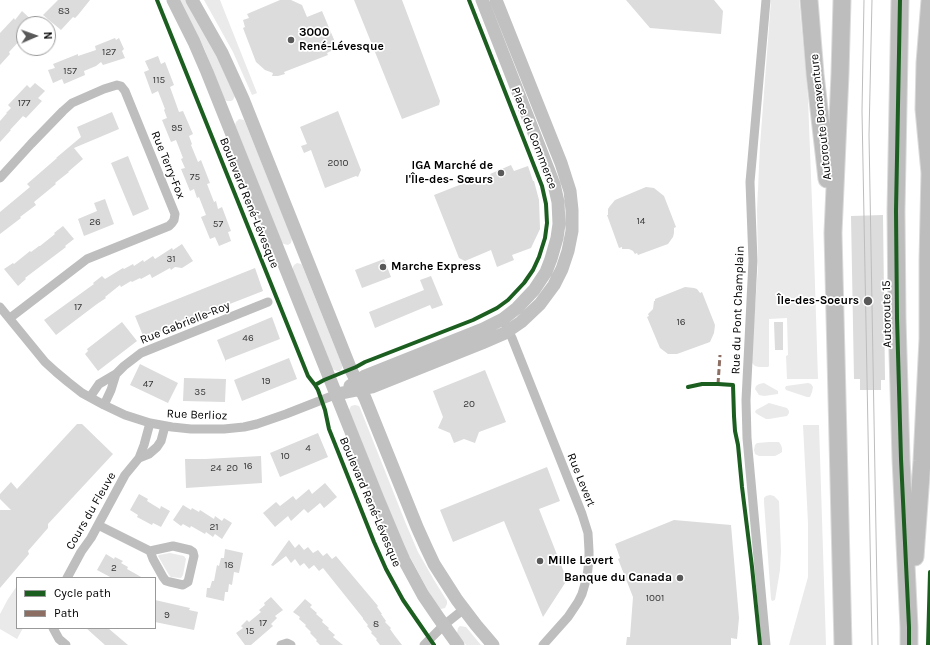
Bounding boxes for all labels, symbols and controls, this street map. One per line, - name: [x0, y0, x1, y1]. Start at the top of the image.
- house number: 83: [58, 5, 70, 17]
- north arrow: [16, 16, 56, 56]
- place label: 3000 René-Lévesque: [299, 26, 384, 54]
- text: N: [41, 31, 54, 40]
- marker: 3000 René-Lévesque: [286, 35, 296, 45]
- house number: 127: [102, 46, 116, 58]
- street label: Autoroute Bonaventure: [807, 53, 835, 181]
- house number: 157: [63, 65, 77, 77]
- house number: 115: [153, 74, 165, 86]
- street label: Place du Commerce: [508, 85, 560, 191]
- house number: 177: [18, 97, 30, 109]
- house number: 95: [171, 122, 183, 134]
- street label: Rue Terry-Fox: [148, 129, 188, 201]
- street label: Boulevard René-Lévesque: [216, 136, 282, 270]
- house number: 2010: [328, 157, 348, 169]
- place label: IGA Marché de l'Île-des- Sœurs: [405, 159, 493, 187]
- marker: IGA Marché de l'Île-des- Sœurs: [496, 168, 506, 178]
- house number: 75: [190, 171, 200, 183]
- house number: 14: [637, 215, 645, 227]
- house number: 26: [89, 216, 101, 228]
- house number: 57: [213, 218, 223, 230]
- street label: Rue du Pont Champlain: [729, 245, 747, 375]
- house number: 31: [166, 253, 176, 265]
- place label: Marche Express: [391, 260, 481, 274]
- marker: Marche Express: [378, 262, 388, 272]
- street label: Autoroute 15: [879, 280, 895, 348]
- place label: Île-des-Soeurs: [777, 294, 859, 308]
- marker: Île-des-Soeurs: [862, 295, 874, 307]
- street label: Rue Gabrielle-Roy: [138, 298, 232, 348]
- house number: 17: [74, 301, 82, 313]
- house number: 16: [676, 316, 686, 328]
- house number: 46: [242, 332, 254, 344]
- house number: 19: [261, 375, 271, 387]
- house number: 47: [143, 378, 153, 390]
- house number: 35: [194, 386, 206, 398]
- house number: 20: [463, 398, 475, 410]
- street label: Rue Berlioz: [166, 407, 228, 423]
- street label: Boulevard René-Lévesque: [336, 435, 404, 569]
- house number: 4: [305, 442, 311, 454]
- house number: 10: [280, 450, 290, 462]
- street label: Rue Levert: [564, 451, 598, 509]
- house number: 16: [243, 460, 253, 472]
- house number: 24: [210, 462, 222, 474]
- house number: 20: [226, 462, 238, 474]
- street label: Cours du Fleuve: [63, 470, 119, 552]
- house number: 21: [209, 521, 219, 533]
- place label: Mille Levert: [548, 554, 613, 568]
- marker: Mille Levert: [535, 556, 545, 566]
- house number: 18: [224, 559, 234, 571]
- house number: 2: [111, 562, 117, 574]
- place label: Banque du Canada: [564, 571, 672, 585]
- marker: Banque du Canada: [675, 573, 685, 583]
- legend: [16, 577, 156, 629]
- text: Cycle path: [54, 586, 111, 600]
- house number: 1001: [646, 592, 664, 604]
- text: Path: [54, 606, 79, 620]
- house number: 9: [164, 609, 170, 621]
- house number: 17: [259, 617, 267, 629]
- house number: 8: [373, 618, 379, 630]
- house number: 15: [246, 625, 254, 637]

